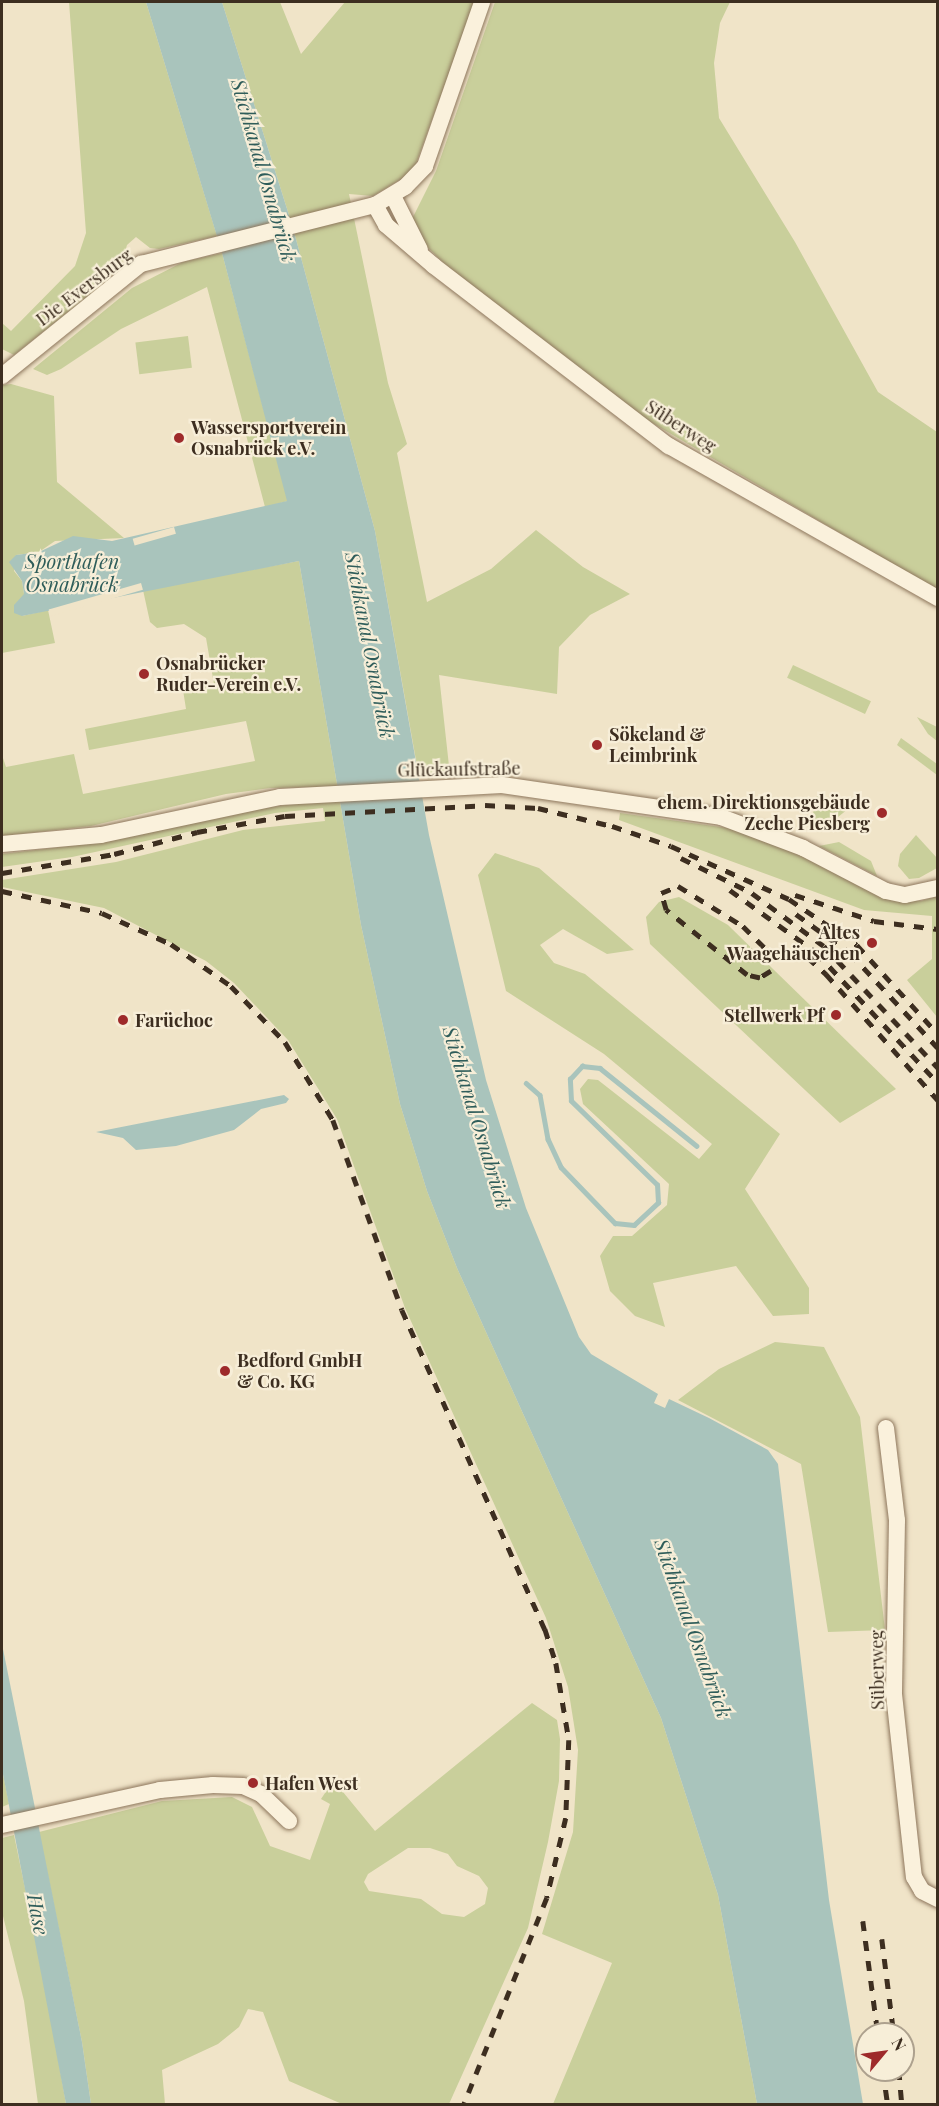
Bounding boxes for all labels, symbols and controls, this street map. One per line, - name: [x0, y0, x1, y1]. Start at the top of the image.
- water label: Stichkanal Osnabrück: [227, 75, 303, 265]
- street label: Die Eversburg: [32, 244, 136, 330]
- street label: Süberweg: [642, 395, 720, 457]
- place label: Wassersportverein Osnabrück e.V.: [191, 417, 346, 460]
- marker: Wassersportverein Osnabrück e.V.: [172, 431, 186, 445]
- water label: Sporthafen Osnabrück: [25, 548, 119, 595]
- water label: Stichkanal Osnabrück: [341, 550, 401, 740]
- place label: Osnabrücker Ruder-Verein e.V.: [156, 653, 301, 696]
- marker: Osnabrücker Ruder-Verein e.V.: [137, 667, 151, 681]
- place label: Sökeland & Leimbrink: [609, 724, 706, 766]
- marker: Sökeland & Leimbrink: [590, 738, 604, 752]
- street label: Glückaufstraße: [397, 757, 521, 781]
- place label: ehem. Direktionsgebäude Zeche Piesberg: [657, 792, 870, 834]
- marker: ehem. Direktionsgebäude Zeche Piesberg: [875, 806, 889, 820]
- place label: Altes Waagehäuschen: [727, 922, 860, 964]
- marker: Altes Waagehäuschen: [865, 936, 879, 950]
- place label: Stellwerk Pf: [724, 1004, 824, 1026]
- marker: Stellwerk Pf: [829, 1008, 843, 1022]
- place label: Farüchoc: [135, 1009, 213, 1031]
- marker: Farüchoc: [116, 1013, 130, 1027]
- water label: Stichkanal Osnabrück: [439, 1023, 517, 1211]
- place label: Bedford GmbH & Co. KG: [237, 1350, 362, 1392]
- marker: Bedford GmbH & Co. KG: [218, 1364, 232, 1378]
- water label: Stichkanal Osnabrück: [650, 1535, 738, 1721]
- street label: Süberweg: [866, 1630, 888, 1710]
- place label: Hafen West: [265, 1772, 359, 1794]
- marker: Hafen West: [246, 1776, 260, 1790]
- water label: Hase: [23, 1891, 55, 1937]
- north arrow: [855, 2022, 915, 2082]
- text: N: [887, 2034, 911, 2054]

